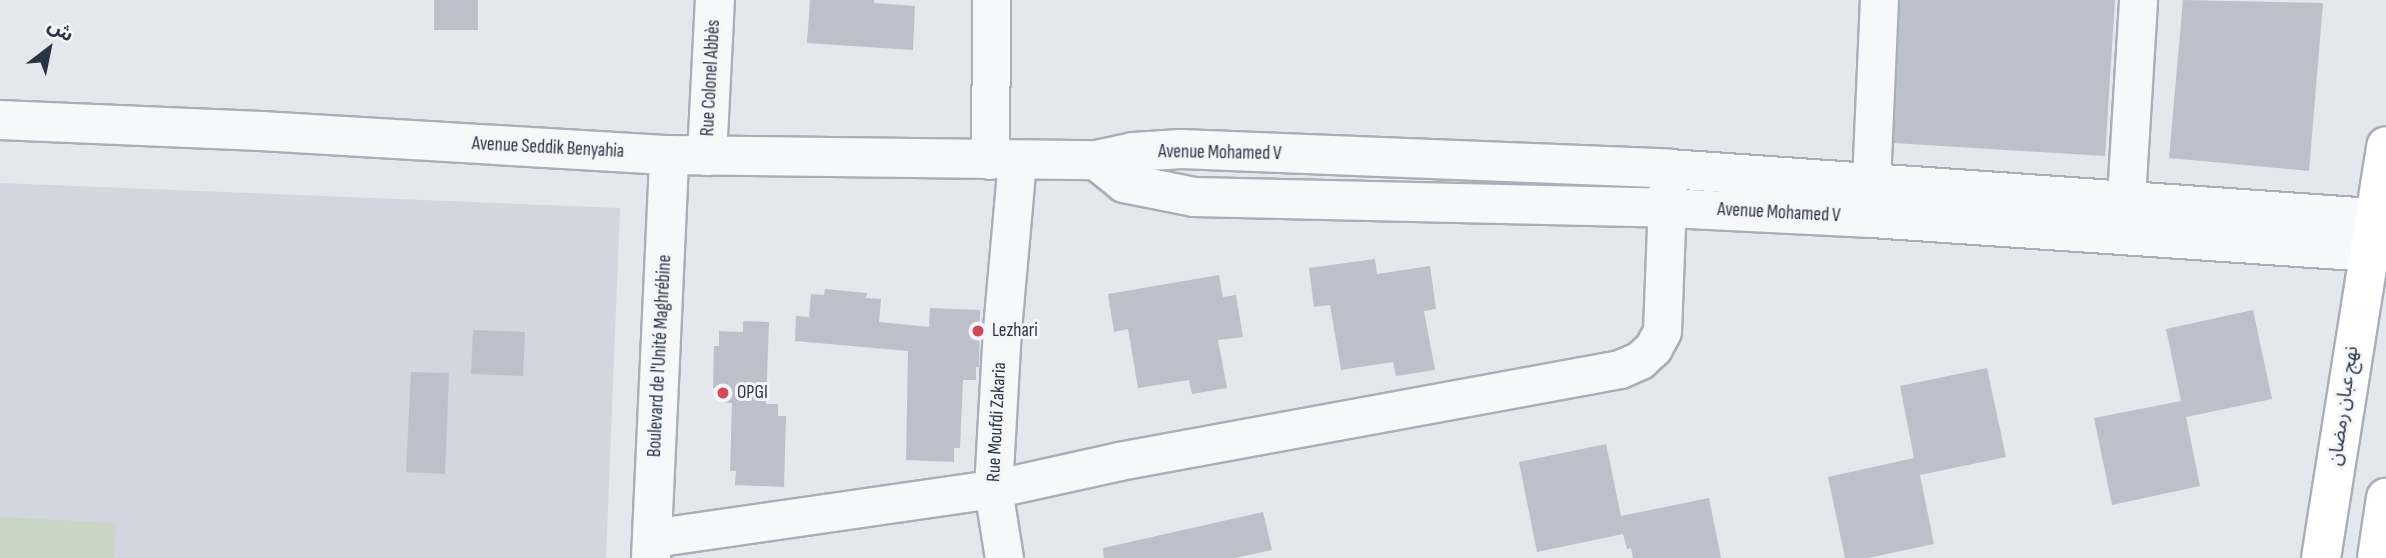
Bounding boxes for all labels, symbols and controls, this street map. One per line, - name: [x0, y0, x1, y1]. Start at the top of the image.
- north arrow: [14, 14, 84, 84]
- text: ش: [43, 14, 78, 47]
- street label: Rue Colonel Abbès: [697, 19, 725, 137]
- street label: Avenue Seddik Benyahia: [471, 133, 625, 163]
- street label: Avenue Mohamed V: [1158, 141, 1282, 165]
- street label: Avenue Mohamed V: [1717, 198, 1841, 228]
- street label: Boulevard de l'Unité Maghrébine: [643, 254, 677, 458]
- place label: Lezhari: [992, 320, 1038, 342]
- marker: Lezhari: [970, 323, 986, 339]
- street label: نهج عبان رمضان: [2324, 345, 2364, 467]
- street label: Rue Moufdi Zakaria: [982, 362, 1012, 482]
- place label: OPGI: [737, 382, 768, 404]
- marker: OPGI: [715, 385, 731, 401]

